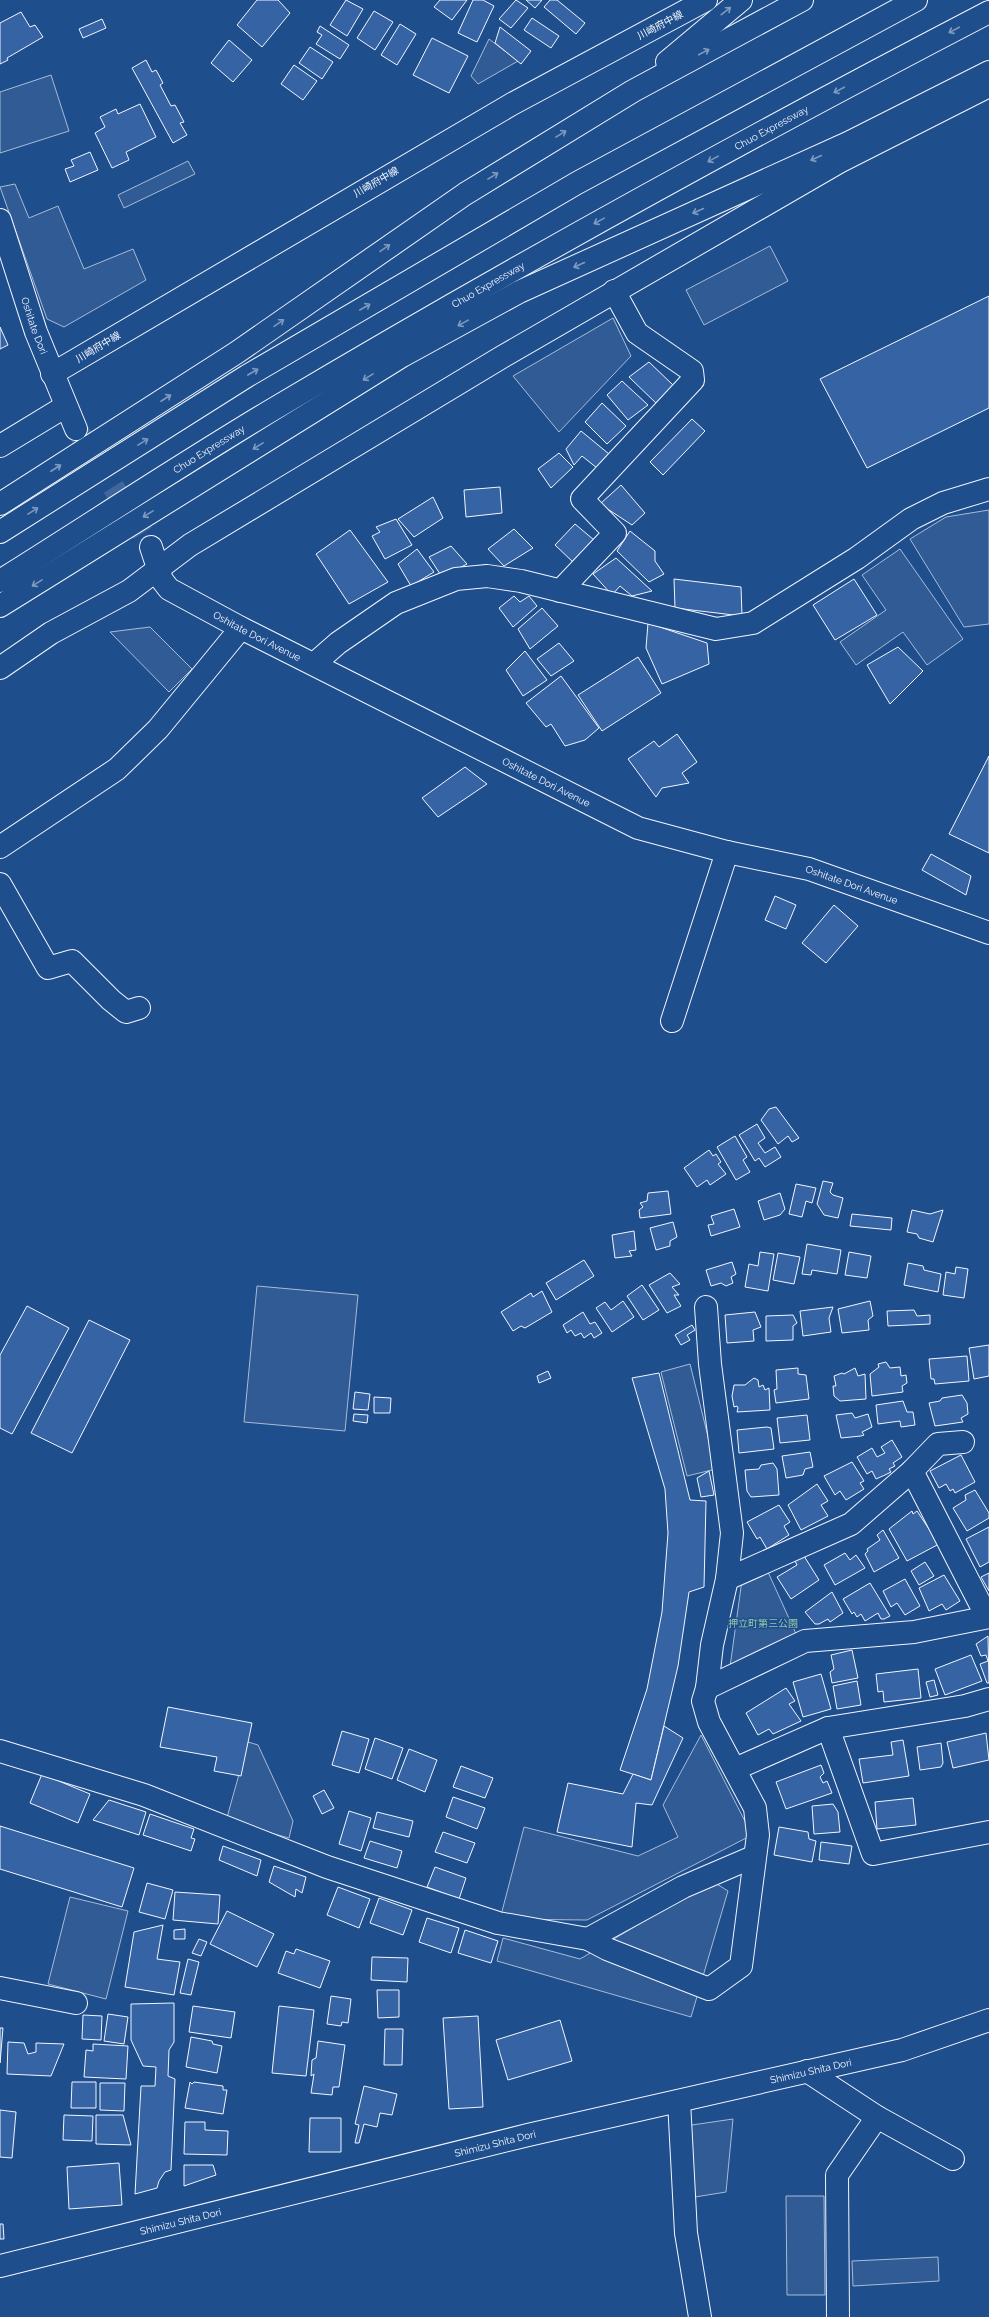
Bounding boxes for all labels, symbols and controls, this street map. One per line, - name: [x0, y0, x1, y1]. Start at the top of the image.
- one-way arrow: [721, 7, 732, 15]
- street label: 川崎府中線: [635, 8, 685, 42]
- one-way arrow: [949, 27, 961, 34]
- one-way arrow: [698, 48, 710, 55]
- one-way arrow: [833, 87, 845, 94]
- street label: Chuo Expressway: [733, 103, 810, 152]
- one-way arrow: [555, 130, 567, 138]
- one-way arrow: [707, 155, 719, 163]
- one-way arrow: [810, 155, 822, 162]
- street label: 川崎府中線: [352, 165, 400, 199]
- one-way arrow: [487, 172, 498, 180]
- one-way arrow: [692, 208, 704, 215]
- one-way arrow: [593, 218, 605, 226]
- one-way arrow: [379, 244, 390, 252]
- street label: Chuo Expressway: [449, 259, 527, 309]
- one-way arrow: [574, 262, 586, 269]
- street label: Oshitate Dori: [20, 296, 50, 356]
- one-way arrow: [359, 302, 371, 310]
- one-way arrow: [273, 319, 284, 327]
- one-way arrow: [457, 319, 469, 327]
- street label: 川崎府中線: [74, 329, 122, 365]
- one-way arrow: [247, 368, 259, 376]
- one-way arrow: [363, 373, 374, 381]
- one-way arrow: [160, 394, 171, 402]
- street label: Chuo Expressway: [171, 422, 247, 475]
- one-way arrow: [137, 437, 149, 445]
- one-way arrow: [252, 442, 264, 450]
- one-way arrow: [51, 464, 62, 472]
- one-way arrow: [27, 507, 38, 515]
- one-way arrow: [142, 511, 154, 519]
- one-way arrow: [32, 579, 43, 587]
- street label: Oshitate Dori Avenue: [211, 609, 303, 663]
- street label: Oshitate Dori Avenue: [501, 755, 592, 809]
- street label: Oshitate Dori Avenue: [804, 863, 900, 906]
- park label: 押立町第三公園: [728, 1618, 798, 1629]
- street label: Shimizu Shita Dori: [769, 2056, 853, 2085]
- street label: Shimizu Shita Dori: [453, 2128, 537, 2159]
- street label: Shimizu Shita Dori: [139, 2206, 222, 2237]

